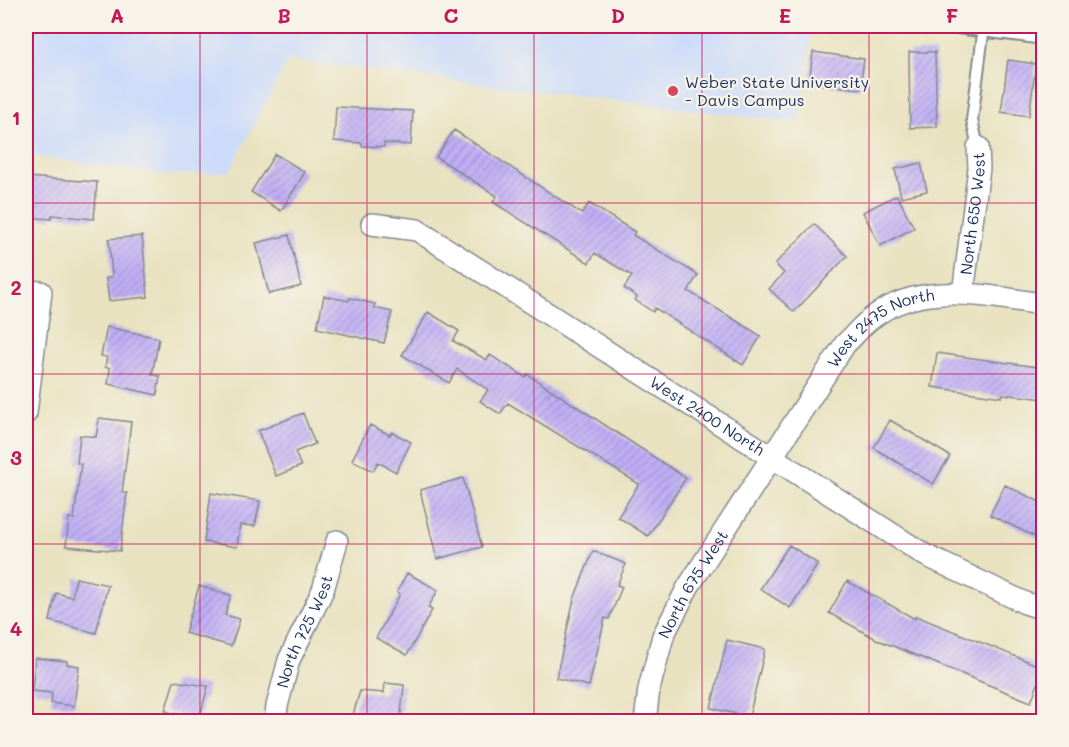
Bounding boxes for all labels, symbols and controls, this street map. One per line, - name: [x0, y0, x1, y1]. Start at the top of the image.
- text: A: [110, 2, 124, 28]
- text: B: [277, 2, 291, 28]
- text: C: [444, 2, 459, 28]
- text: D: [611, 2, 625, 28]
- text: E: [779, 2, 791, 28]
- text: F: [946, 2, 959, 28]
- place label: Weber State University - Davis Campus: [685, 71, 869, 110]
- marker: Weber State University - Davis Campus: [666, 84, 680, 98]
- text: 1: [12, 104, 20, 130]
- street label: North 650 West: [955, 152, 989, 276]
- text: 2: [10, 274, 22, 300]
- street label: West 2475 North: [822, 283, 936, 371]
- street label: West 2400 North: [646, 371, 769, 460]
- text: 3: [10, 444, 22, 470]
- street label: North 675 West: [653, 525, 732, 642]
- street label: North 725 West: [271, 572, 337, 690]
- text: 4: [10, 615, 23, 641]

